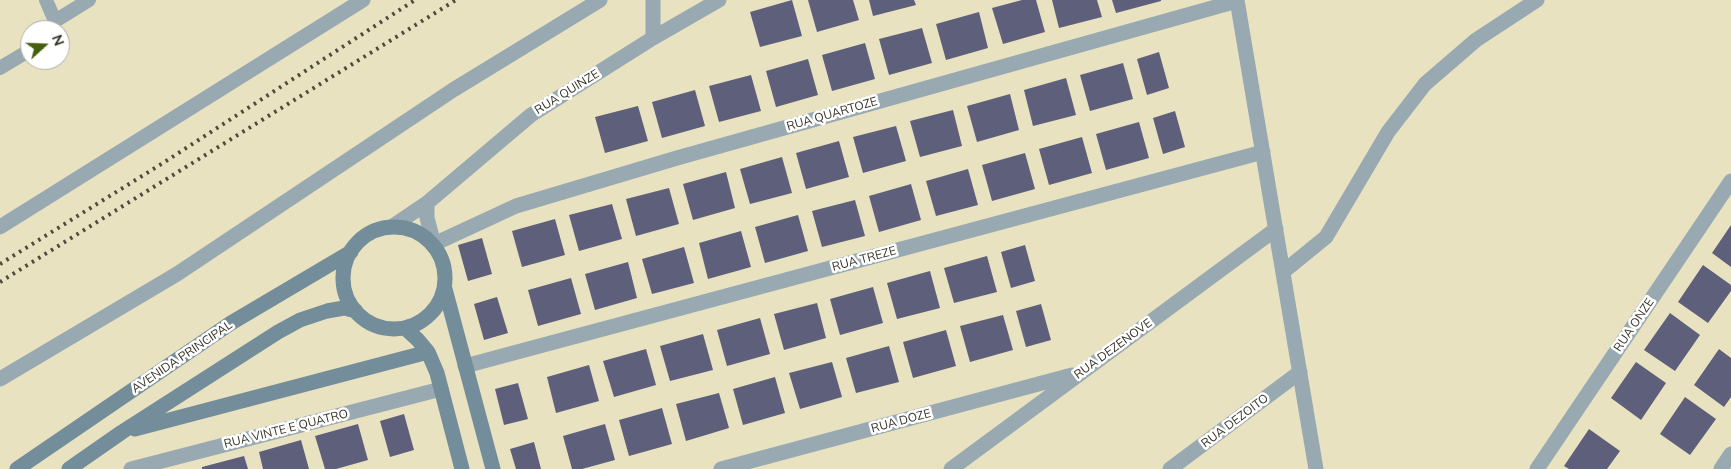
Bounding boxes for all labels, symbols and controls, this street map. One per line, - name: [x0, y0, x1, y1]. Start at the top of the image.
- north arrow: [20, 20, 70, 70]
- text: N: [48, 32, 68, 48]
- street label: RUA QUINZE: [532, 66, 602, 118]
- street label: RUA QUARTOZE: [785, 94, 879, 134]
- street label: RUA TREZE: [830, 244, 898, 274]
- street label: RUA ONZE: [1611, 296, 1657, 354]
- street label: RUA DEZENOVE: [1071, 316, 1155, 382]
- street label: AVENIDA PRINCIPAL: [129, 318, 235, 396]
- street label: RUA DEZOITO: [1199, 391, 1271, 451]
- street label: RUA DOZE: [870, 406, 932, 436]
- street label: RUA VINTE E QUATRO: [222, 407, 350, 451]

